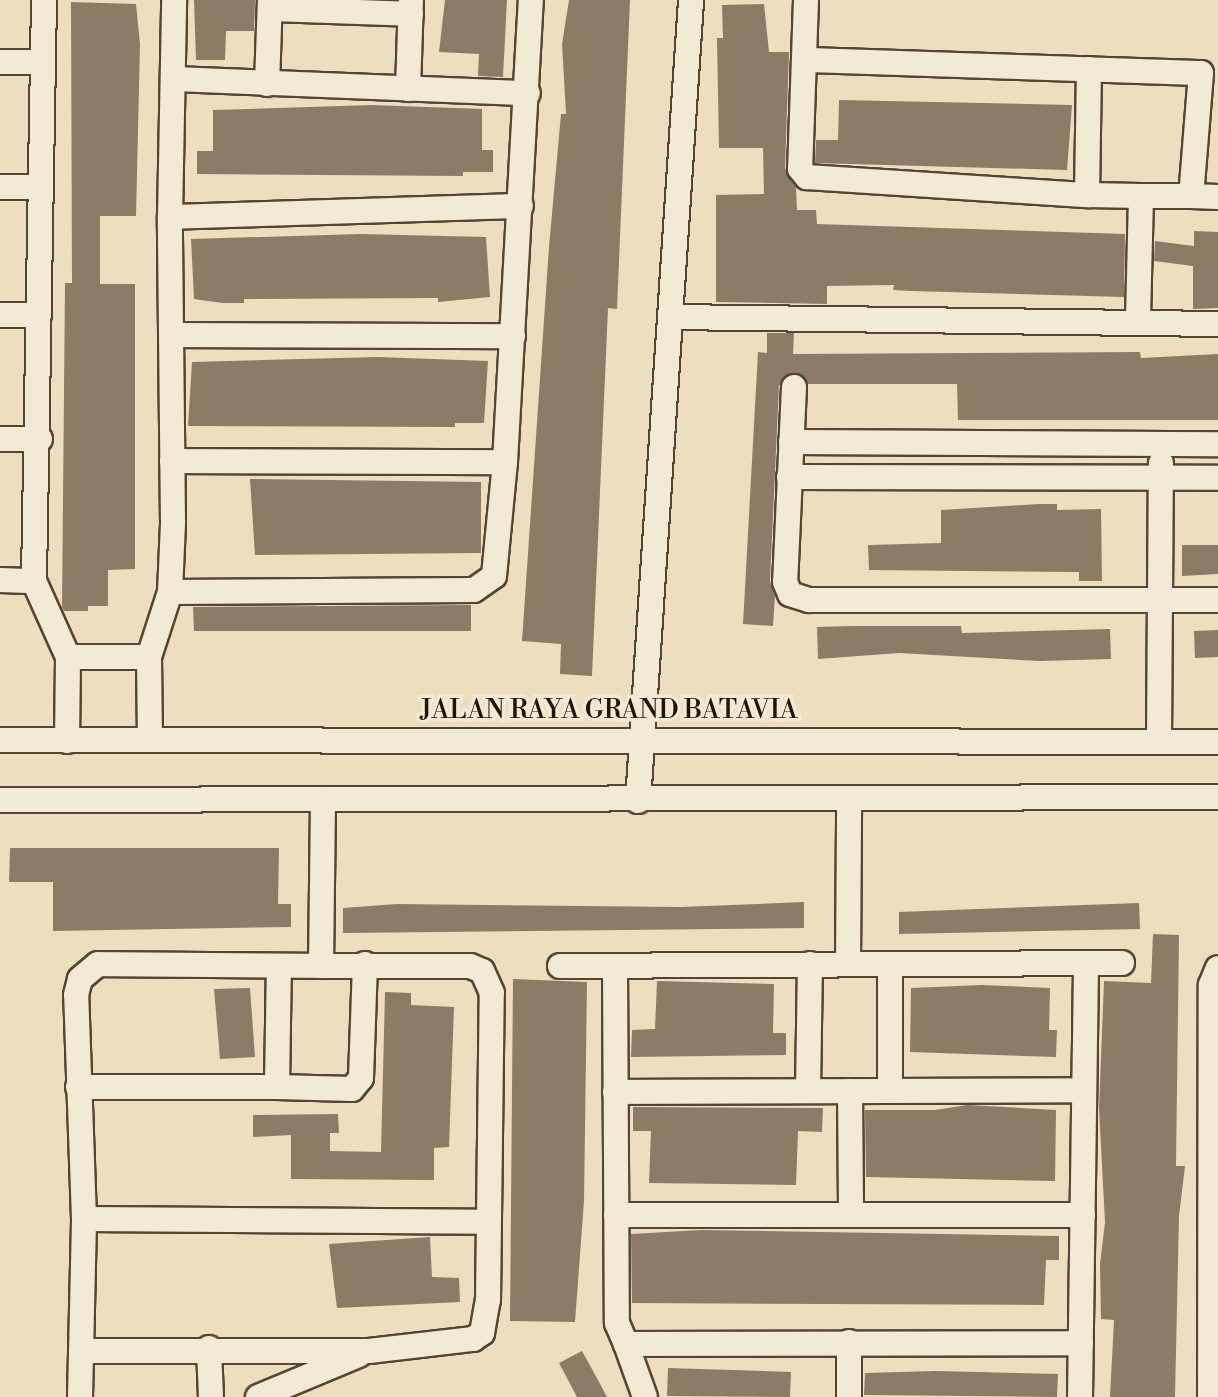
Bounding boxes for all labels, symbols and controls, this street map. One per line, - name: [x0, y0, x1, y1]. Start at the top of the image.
- street label: JALAN RAYA GRAND BATAVIA: [420, 695, 798, 727]

